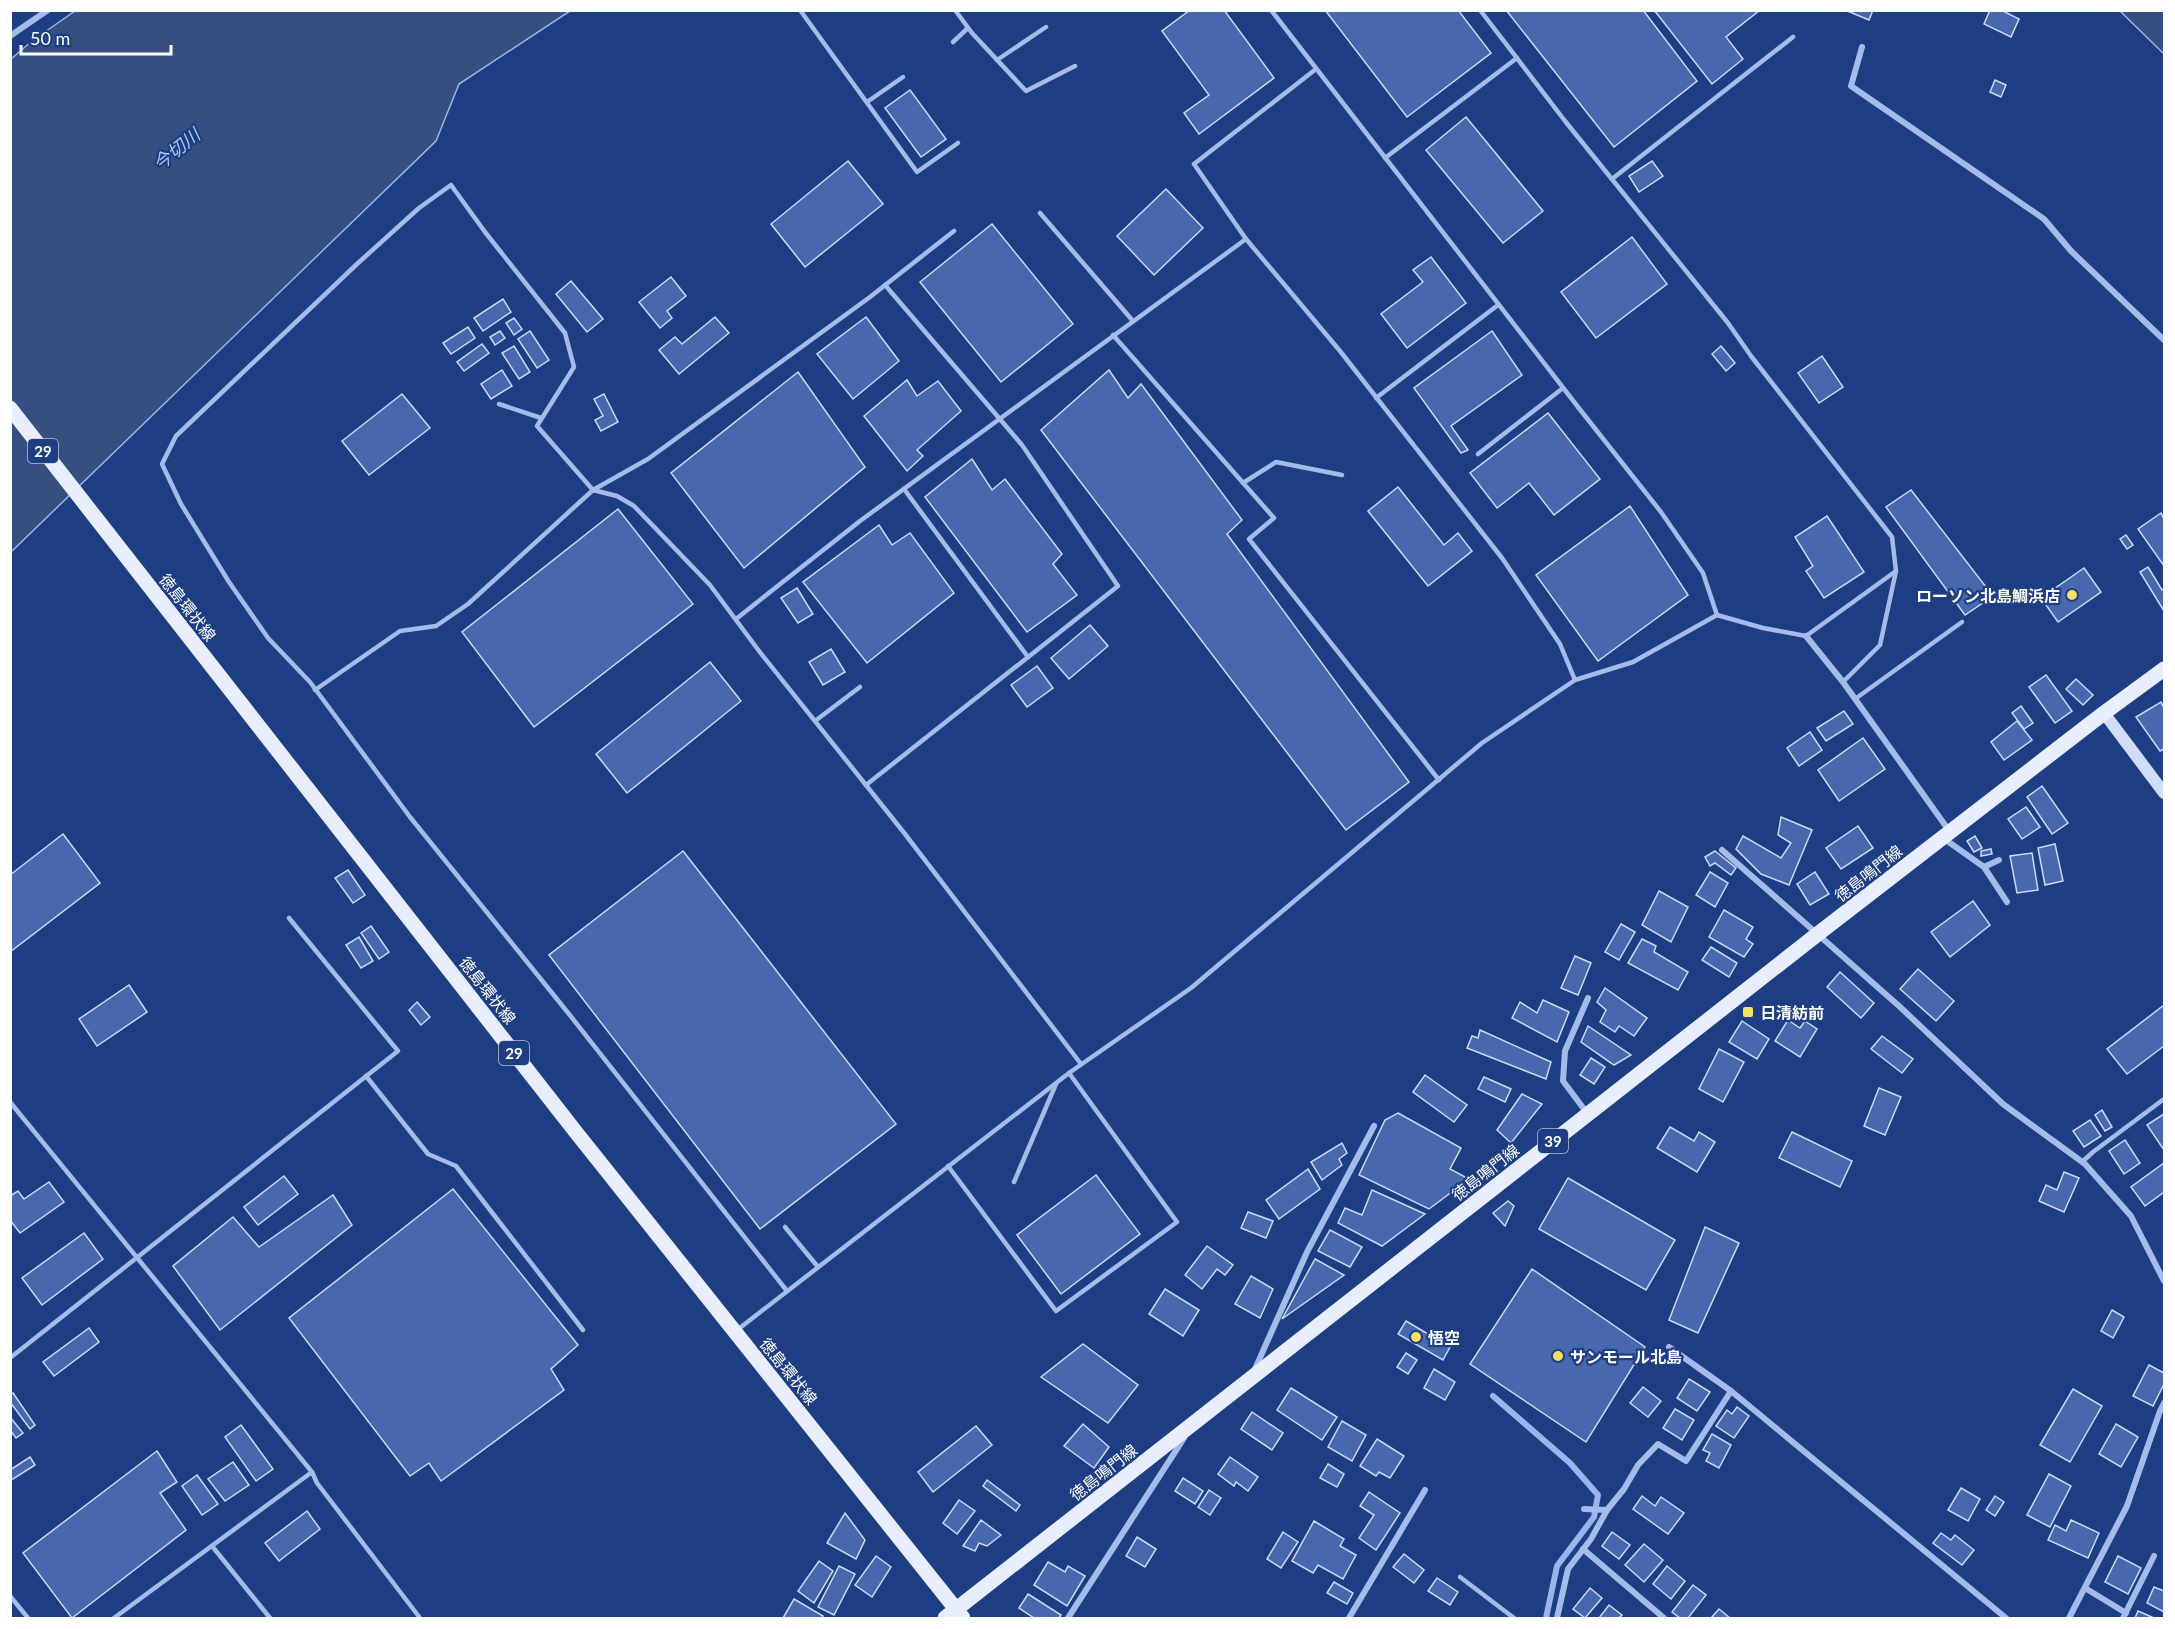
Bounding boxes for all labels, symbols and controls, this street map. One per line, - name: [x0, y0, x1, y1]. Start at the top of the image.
- scale bar: [21, 18, 171, 56]
- text: 50 m: [30, 27, 70, 49]
- water label: 今切川: [148, 122, 205, 175]
- road number: 29: [28, 439, 58, 463]
- street label: 徳島環状線: [156, 570, 220, 644]
- place label: ローソン北島鯛浜店: [1916, 586, 2060, 605]
- marker: ローソン北島鯛浜店: [2065, 588, 2079, 602]
- street label: 徳島鳴門線: [1831, 841, 1905, 905]
- street label: 徳島環状線: [456, 953, 520, 1027]
- place label: 日清紡前: [1760, 1003, 1824, 1022]
- marker: 日清紡前: [1741, 1005, 1755, 1019]
- road number: 29: [499, 1041, 529, 1065]
- road number: 39: [1538, 1129, 1568, 1153]
- street label: 徳島鳴門線: [1448, 1140, 1522, 1204]
- place label: 悟空: [1428, 1328, 1460, 1347]
- marker: 悟空: [1409, 1330, 1423, 1344]
- street label: 徳島環状線: [756, 1334, 822, 1408]
- place label: サンモール北島: [1570, 1347, 1682, 1366]
- marker: サンモール北島: [1551, 1349, 1565, 1363]
- street label: 徳島鳴門線: [1066, 1440, 1140, 1504]

